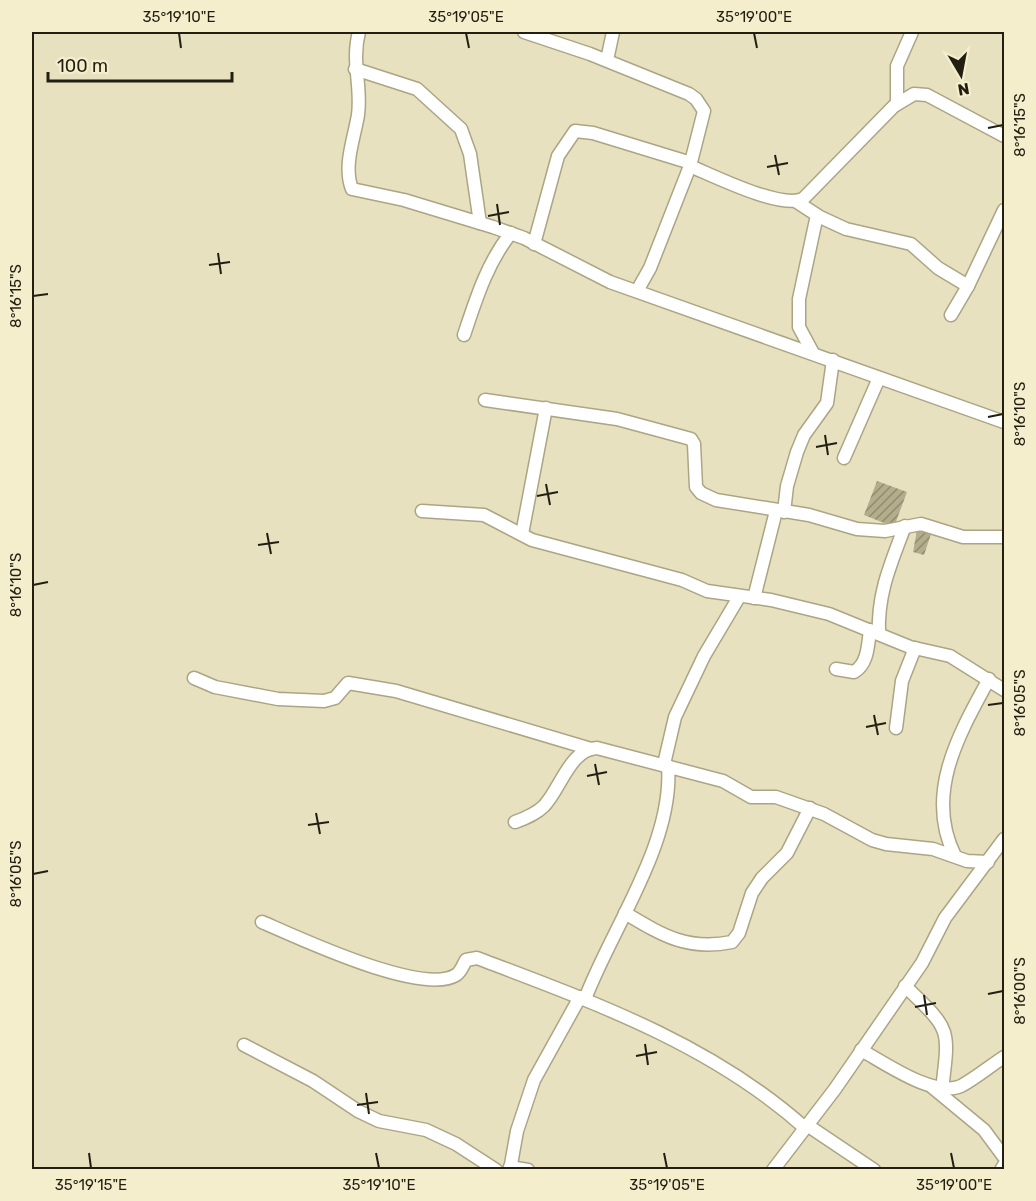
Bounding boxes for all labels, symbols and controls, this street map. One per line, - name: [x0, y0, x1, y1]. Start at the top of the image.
- text: 35°19'10"E: [143, 8, 215, 26]
- text: 35°19'05"E: [428, 8, 504, 26]
- text: 35°19'00"E: [716, 8, 792, 26]
- scale bar: [48, 45, 232, 83]
- north arrow: [931, 45, 991, 105]
- text: 100 m: [57, 55, 108, 77]
- text: N: [956, 79, 971, 100]
- text: 8°16'15"S: [1011, 93, 1029, 157]
- text: 8°16'15"S: [7, 264, 25, 328]
- text: 8°16'10"S: [1011, 382, 1029, 446]
- text: 8°16'10"S: [7, 553, 25, 617]
- text: 8°16'05"S: [1011, 670, 1029, 736]
- text: 8°16'05"S: [7, 841, 25, 907]
- text: 8°16'00"S: [1011, 957, 1029, 1025]
- text: 35°19'15"E: [55, 1176, 127, 1194]
- text: 35°19'10"E: [343, 1176, 415, 1194]
- text: 35°19'05"E: [629, 1176, 705, 1194]
- text: 35°19'00"E: [916, 1176, 992, 1194]

